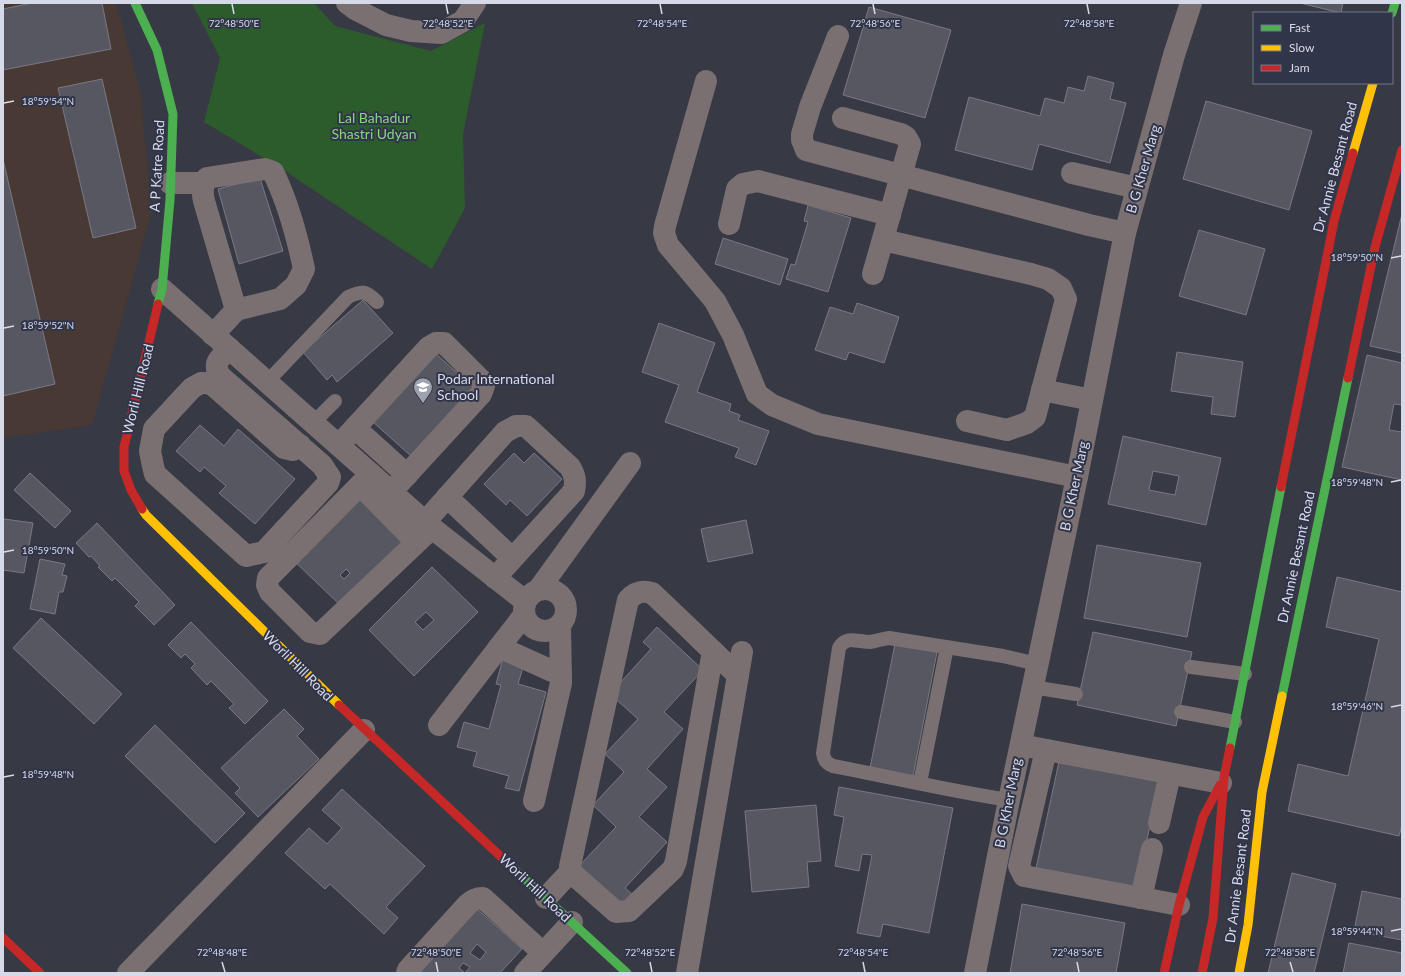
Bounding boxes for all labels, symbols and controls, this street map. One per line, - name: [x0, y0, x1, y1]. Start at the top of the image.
- legend: [1253, 12, 1393, 84]
- text: 72°48'50"E: [209, 17, 259, 29]
- text: 72°48'52"E: [423, 17, 473, 29]
- text: 72°48'54"E: [637, 17, 687, 29]
- text: 72°48'56"E: [850, 17, 900, 29]
- text: 72°48'58"E: [1064, 17, 1114, 29]
- text: Fast: [1289, 20, 1311, 35]
- text: Slow: [1289, 40, 1315, 55]
- text: Jam: [1289, 60, 1310, 75]
- text: 18°59'54"N: [22, 95, 74, 107]
- street label: Dr Annie Besant Road: [1309, 100, 1360, 234]
- park label: Lal Bahadur Shastri Udyan: [331, 109, 417, 142]
- street label: A P Katre Road: [146, 120, 167, 212]
- street label: B G Kher Marg: [1122, 123, 1163, 215]
- text: 18°59'50"N: [1331, 251, 1383, 263]
- text: 18°59'52"N: [22, 319, 74, 331]
- street label: Worli Hill Road: [118, 342, 157, 436]
- place label: Podar International School: [437, 370, 554, 403]
- school or university icon: Podar International School: [412, 376, 434, 404]
- street label: B G Kher Marg: [1056, 439, 1091, 532]
- text: 18°59'48"N: [1331, 476, 1383, 488]
- street label: Dr Annie Besant Road: [1273, 489, 1318, 624]
- text: 18°59'50"N: [22, 544, 74, 556]
- street label: Worli Hill Road: [260, 627, 337, 704]
- text: 18°59'46"N: [1331, 700, 1383, 712]
- street label: B G Kher Marg: [990, 756, 1025, 849]
- text: 18°59'48"N: [22, 768, 74, 780]
- street label: Dr Annie Besant Road: [1221, 808, 1254, 944]
- street label: Worli Hill Road: [496, 850, 575, 925]
- text: 18°59'44"N: [1331, 925, 1383, 937]
- text: 72°48'48"E: [197, 946, 247, 958]
- text: 72°48'50"E: [411, 946, 461, 958]
- text: 72°48'52"E: [625, 946, 675, 958]
- text: 72°48'54"E: [838, 946, 888, 958]
- text: 72°48'56"E: [1052, 946, 1102, 958]
- text: 72°48'58"E: [1265, 946, 1315, 958]

